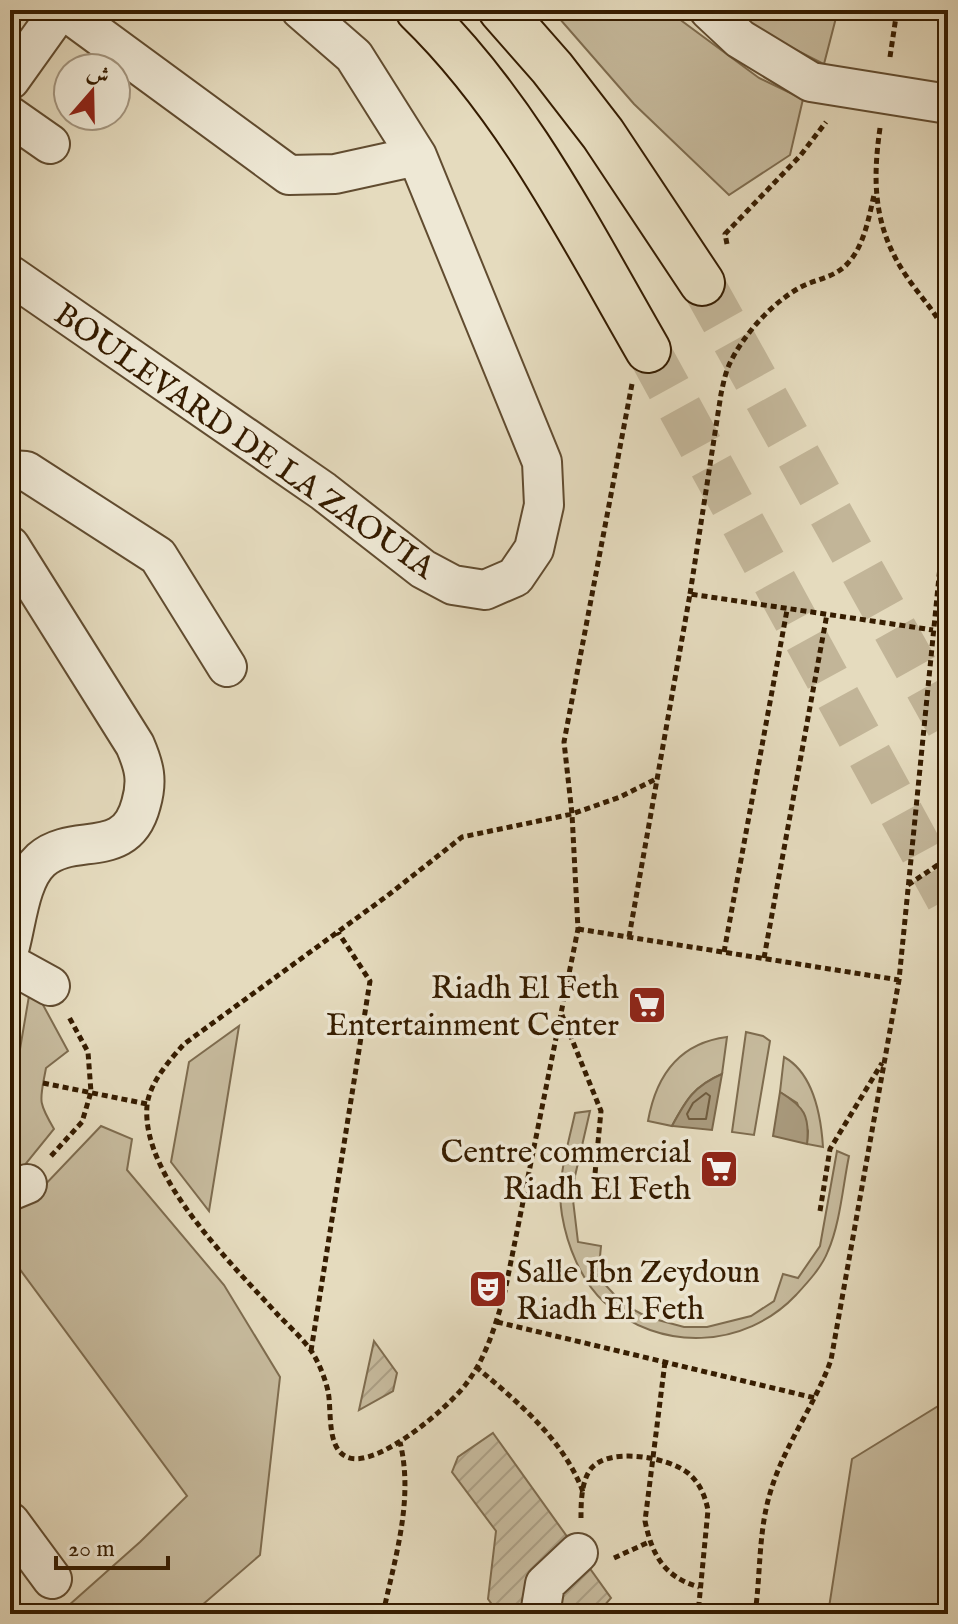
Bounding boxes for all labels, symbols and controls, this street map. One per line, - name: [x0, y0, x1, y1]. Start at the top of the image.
- north arrow: [52, 52, 132, 132]
- text: ش: [83, 58, 113, 92]
- street label: BOULEVARD DE LA ZAOUIA: [45, 295, 443, 590]
- place label: Riadh El Feth Entertainment Center: [326, 969, 619, 1047]
- supermarket icon: Riadh El Feth Entertainment Center: [626, 984, 668, 1026]
- place label: Centre commercial Riadh El Feth: [440, 1133, 691, 1211]
- supermarket icon: Centre commercial Riadh El Feth: [698, 1148, 740, 1190]
- place label: Salle Ibn Zeydoun Riadh El Feth: [516, 1253, 760, 1331]
- theatre icon: Salle Ibn Zeydoun Riadh El Feth: [467, 1268, 509, 1310]
- scale bar: [56, 1520, 168, 1570]
- text: 20 m: [68, 1534, 115, 1565]

